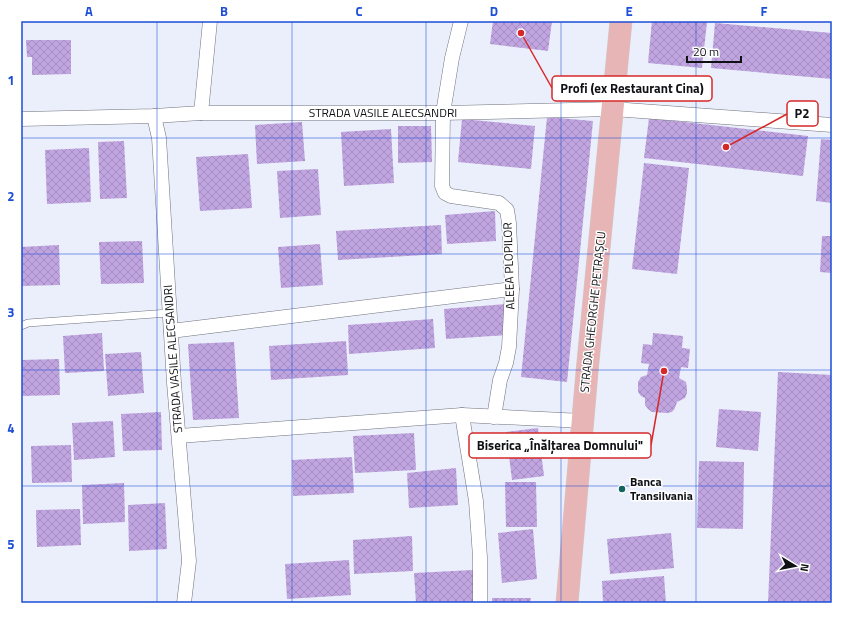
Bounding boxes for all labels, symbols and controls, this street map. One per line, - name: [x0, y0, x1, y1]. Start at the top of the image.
- text: A: [85, 1, 93, 21]
- text: B: [220, 1, 228, 21]
- text: C: [355, 1, 363, 21]
- text: D: [490, 1, 498, 21]
- text: E: [625, 1, 633, 21]
- text: F: [761, 1, 768, 21]
- scale bar: [687, 38, 741, 64]
- text: 20 m: [693, 42, 719, 61]
- text: 1: [7, 70, 15, 90]
- callout: Profi (ex Restaurant Cina): [552, 76, 712, 101]
- text: Profi (ex Restaurant Cina): [560, 78, 704, 98]
- callout: P2: [787, 101, 818, 126]
- street label: STRADA VASILE ALECSANDRI: [309, 103, 457, 122]
- text: P2: [795, 103, 809, 123]
- text: 2: [7, 186, 15, 206]
- street label: ALEEA PLOPILOR: [497, 222, 520, 310]
- street label: STRADA GHEORGHE PETRAȘCU: [575, 230, 610, 393]
- street label: STRADA VASILE ALECSANDRI: [158, 284, 187, 434]
- text: 3: [7, 302, 15, 322]
- text: 4: [7, 418, 15, 438]
- callout: Biserica „Înălțarea Domnului": [469, 433, 651, 458]
- text: Biserica „Înălțarea Domnului": [477, 435, 643, 455]
- place label: Banca Transilvania: [630, 472, 693, 505]
- marker: Banca Transilvania: [617, 484, 627, 494]
- text: 5: [7, 534, 15, 554]
- north arrow: [775, 546, 815, 586]
- text: N: [796, 563, 813, 573]

